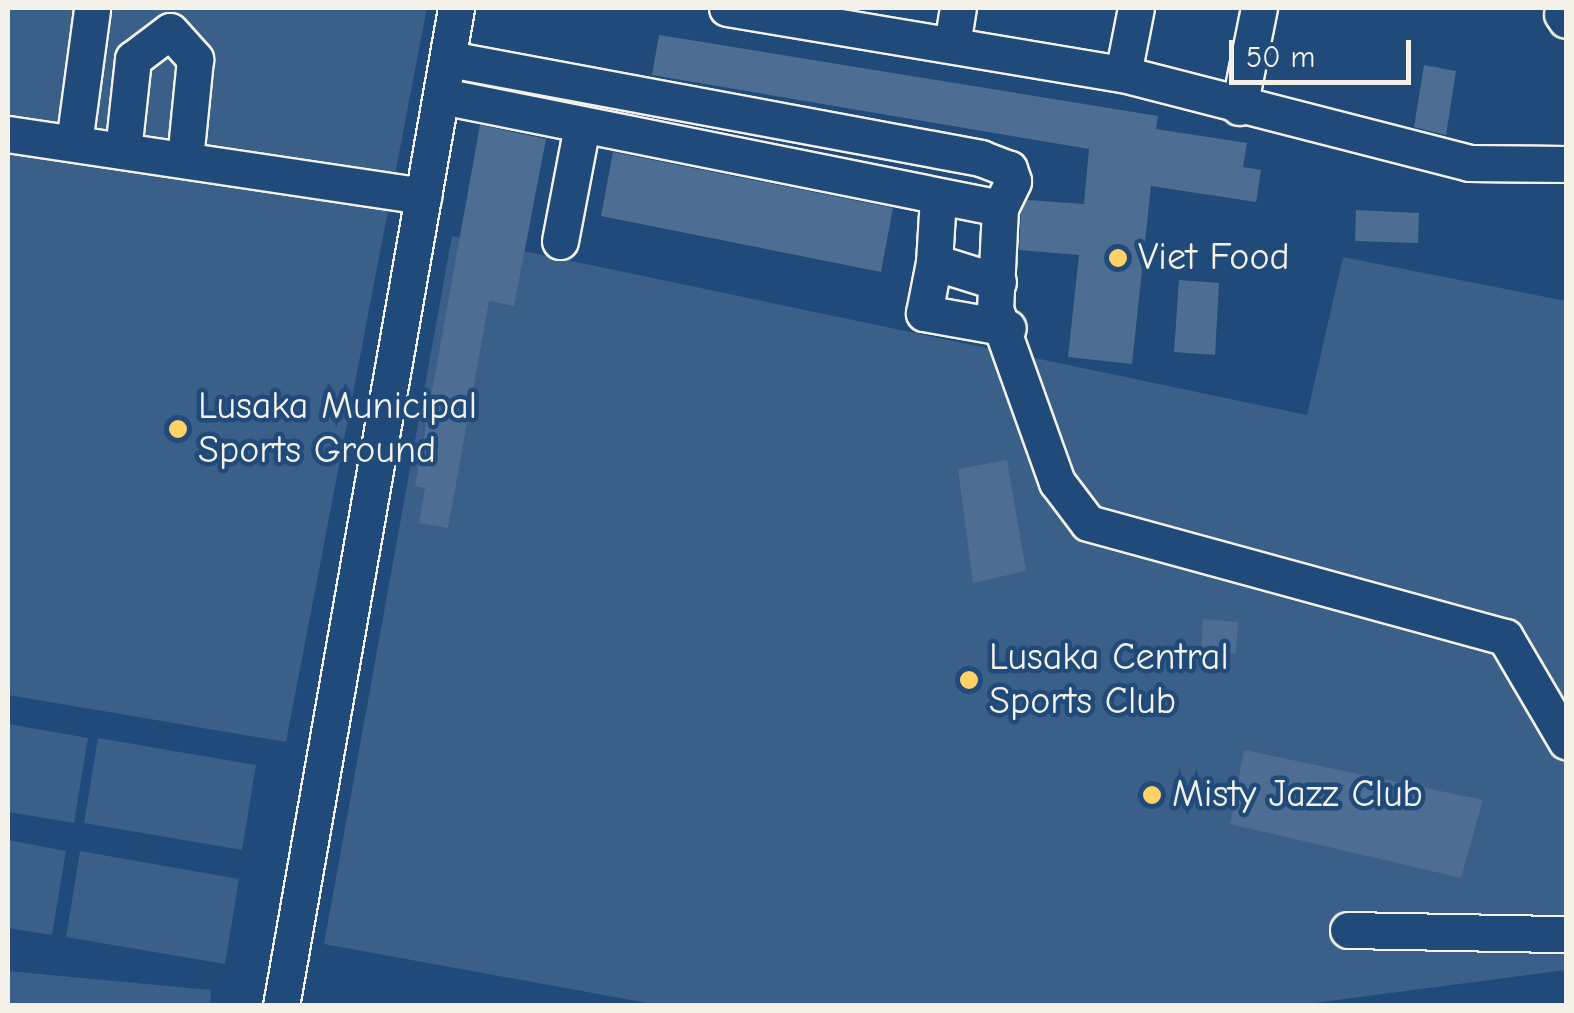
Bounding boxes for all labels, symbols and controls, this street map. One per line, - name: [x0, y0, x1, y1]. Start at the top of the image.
- scale bar: [1234, 20, 1416, 82]
- text: 50 m: [1246, 40, 1315, 75]
- place label: Viet Food: [1138, 235, 1290, 281]
- marker: Viet Food: [1107, 247, 1129, 269]
- place label: Lusaka Municipal Sports Ground: [198, 384, 477, 474]
- marker: Lusaka Municipal Sports Ground: [167, 418, 189, 440]
- place label: Lusaka Central Sports Club: [989, 635, 1229, 724]
- marker: Lusaka Central Sports Club: [958, 669, 980, 691]
- place label: Misty Jazz Club: [1172, 772, 1423, 818]
- marker: Misty Jazz Club: [1141, 784, 1163, 806]

